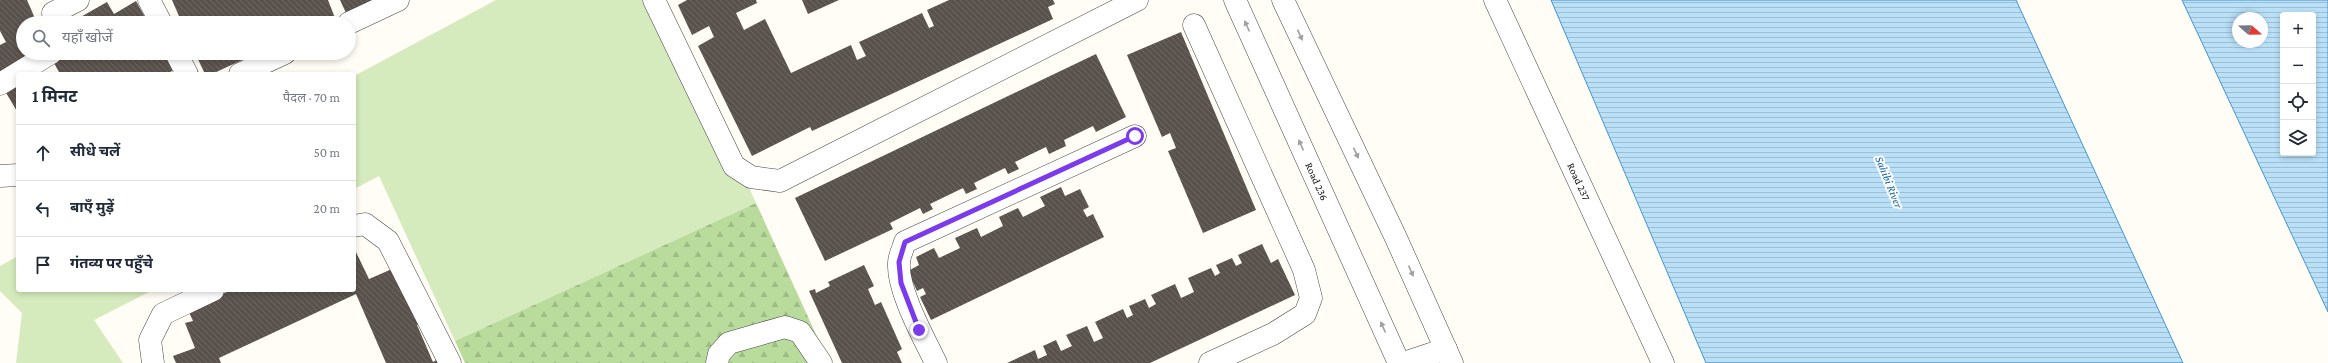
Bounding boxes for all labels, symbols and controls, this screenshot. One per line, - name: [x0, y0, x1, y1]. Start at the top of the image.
- north arrow: [2232, 12, 2268, 48]
- map controls: [2280, 12, 2316, 156]
- button: +: [2280, 12, 2316, 48]
- search box: [16, 16, 356, 60]
- one-way arrow: [1244, 21, 1250, 32]
- icon: search: [30, 27, 52, 49]
- text: यहाँ खोजें: [62, 29, 113, 45]
- one-way arrow: [1297, 30, 1303, 41]
- button: −: [2280, 48, 2316, 84]
- button: locate: [2280, 84, 2316, 120]
- text: 1 मिनट: [32, 87, 77, 106]
- text: पैदल · 70 m: [283, 90, 340, 105]
- button: layers: [2280, 120, 2316, 156]
- route start: [1126, 127, 1144, 145]
- one-way arrow: [1297, 139, 1304, 151]
- icon: ahead: [32, 142, 54, 164]
- text: सीधे चलें: [70, 143, 120, 159]
- text: 50 m: [314, 145, 340, 160]
- one-way arrow: [1353, 147, 1359, 158]
- water label: Sahibi River: [1872, 154, 1906, 211]
- street label: Road 236: [1303, 160, 1331, 202]
- street label: Road 237: [1565, 161, 1593, 202]
- icon: left: [32, 198, 54, 220]
- text: बाएँ मुड़ें: [70, 199, 114, 215]
- text: 20 m: [314, 201, 340, 216]
- icon: arrive: [32, 254, 54, 276]
- text: गंतव्य पर पहुँचे: [70, 255, 153, 271]
- one-way arrow: [1408, 265, 1414, 276]
- route end: [910, 321, 928, 339]
- one-way arrow: [1379, 321, 1385, 333]

